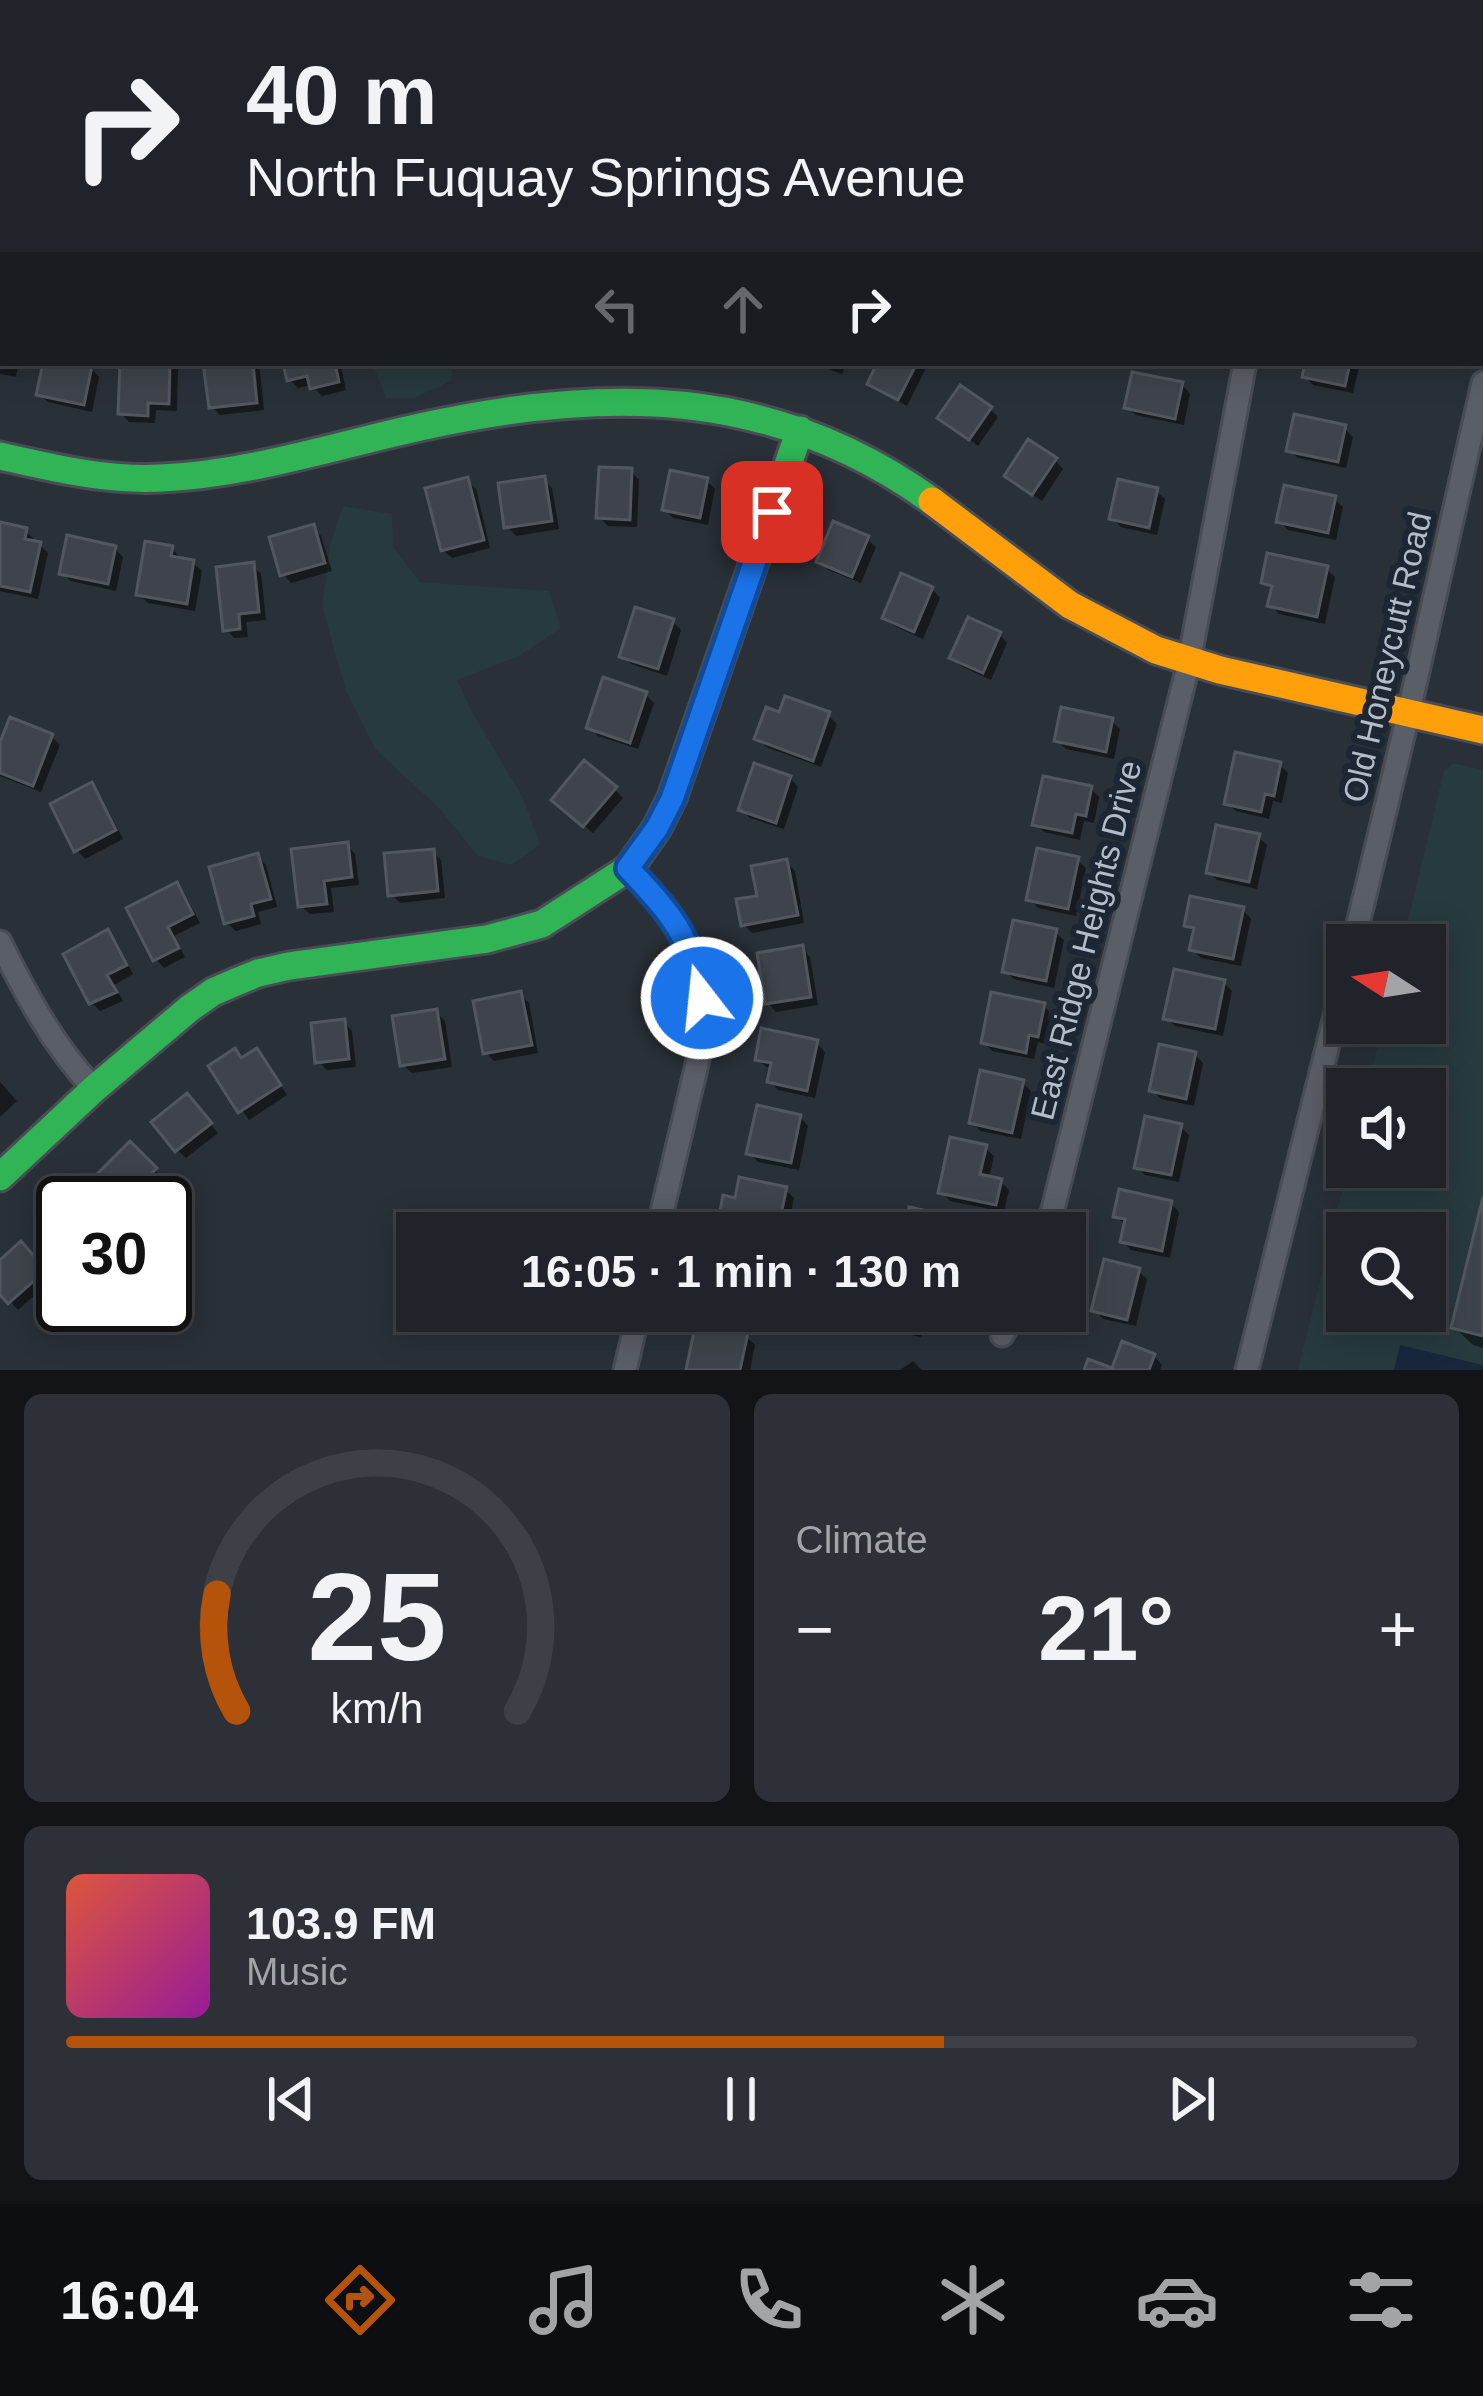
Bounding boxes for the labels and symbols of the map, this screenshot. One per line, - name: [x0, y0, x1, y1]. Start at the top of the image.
- pin: [721, 461, 823, 563]
- street label: Old Honeycutt Road: [1336, 508, 1438, 806]
- street label: East Ridge Heights Drive: [1023, 757, 1149, 1123]
- north arrow: [1326, 924, 1446, 1044]
- position arrow: [639, 935, 765, 1061]
- speed limit sign: 30: [36, 1176, 192, 1332]

